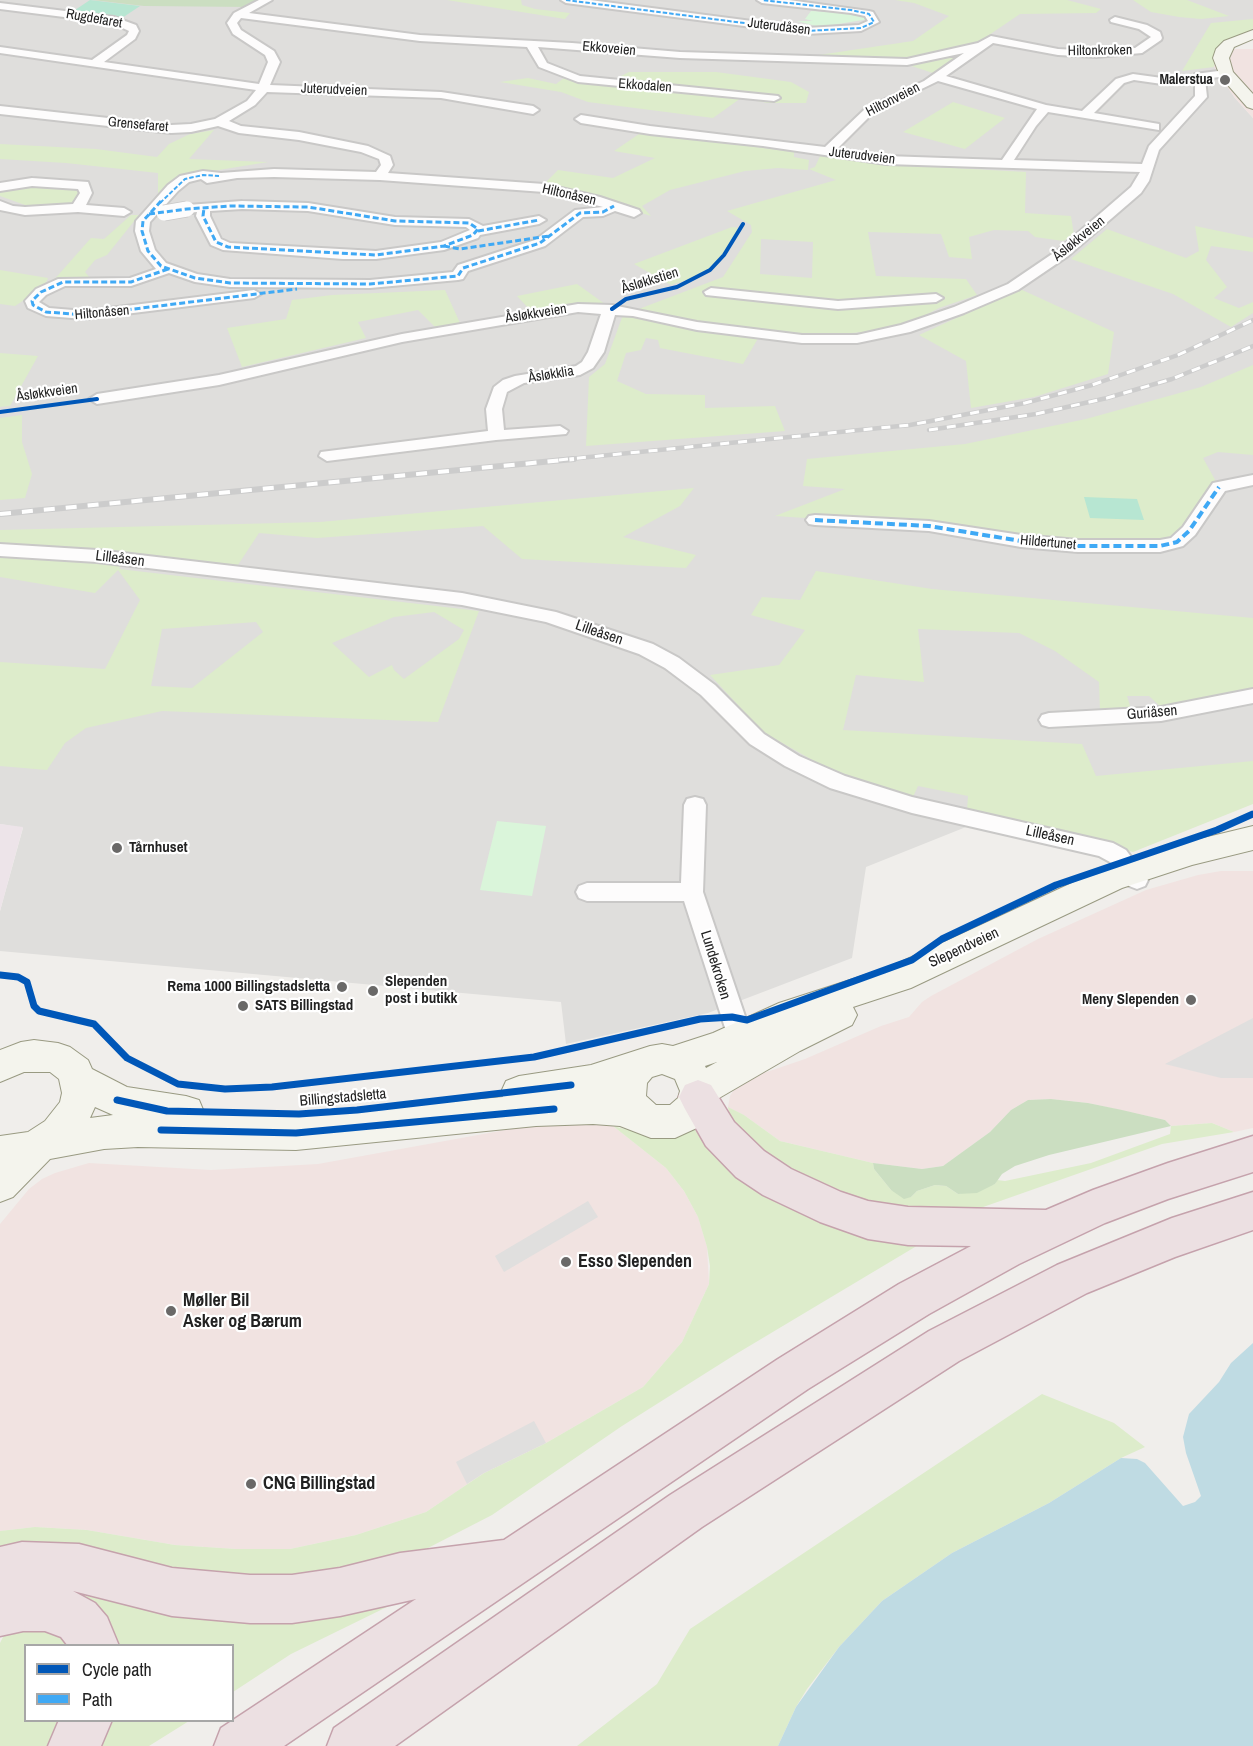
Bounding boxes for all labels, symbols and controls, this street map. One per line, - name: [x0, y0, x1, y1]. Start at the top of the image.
- street label: Rugdefaret: [65, 6, 123, 32]
- street label: Juterudåsen: [747, 15, 811, 39]
- street label: Ekkoveien: [582, 38, 636, 60]
- street label: Hiltonkroken: [1068, 42, 1132, 60]
- place label: Malerstua: [1159, 72, 1213, 88]
- marker: Malerstua: [1218, 73, 1232, 87]
- street label: Ekkodalen: [618, 76, 672, 96]
- street label: Hiltonveien: [863, 79, 923, 121]
- street label: Juterudveien: [301, 80, 367, 100]
- street label: Grensefaret: [107, 114, 169, 136]
- street label: Juterudveien: [828, 144, 896, 168]
- street label: Hiltonåsen: [540, 181, 598, 209]
- street label: Åsløkkveien: [1050, 213, 1108, 265]
- street label: Åsløkkstien: [619, 264, 681, 298]
- street label: Åsløkkveien: [504, 301, 568, 327]
- street label: Hiltonåsen: [74, 302, 130, 324]
- street label: Åsløkklia: [527, 363, 575, 387]
- street label: Åsløkkveien: [15, 380, 79, 406]
- street label: Hildertunet: [1019, 532, 1077, 554]
- street label: Lilleåsen: [94, 547, 146, 571]
- street label: Lilleåsen: [573, 616, 625, 650]
- street label: Guriåsen: [1126, 702, 1178, 724]
- street label: Lilleåsen: [1024, 822, 1076, 850]
- place label: Tårnhuset: [129, 839, 188, 857]
- marker: Tårnhuset: [110, 841, 124, 855]
- street label: Slependveien: [926, 924, 1002, 972]
- street label: Lundekroken: [696, 928, 734, 1002]
- place label: Slependen post i butikk: [385, 973, 457, 1008]
- place label: Rema 1000 Billingstadsletta: [167, 978, 330, 996]
- marker: Rema 1000 Billingstadsletta: [335, 980, 349, 994]
- marker: Slependen post i butikk: [366, 984, 380, 998]
- place label: Meny Slependen: [1082, 991, 1179, 1009]
- marker: Meny Slependen: [1184, 993, 1198, 1007]
- place label: SATS Billingstad: [255, 997, 353, 1015]
- marker: SATS Billingstad: [236, 999, 250, 1013]
- street label: Billingstadsletta: [299, 1085, 387, 1111]
- place label: Esso Slependen: [578, 1251, 692, 1273]
- marker: Esso Slependen: [559, 1255, 573, 1269]
- place label: Møller Bil Asker og Bærum: [183, 1290, 302, 1332]
- marker: Møller Bil Asker og Bærum: [164, 1304, 178, 1318]
- place label: CNG Billingstad: [263, 1473, 375, 1495]
- marker: CNG Billingstad: [244, 1477, 258, 1491]
- legend: [24, 1644, 234, 1722]
- text: Cycle path: [82, 1657, 152, 1682]
- text: Path: [82, 1687, 112, 1712]

